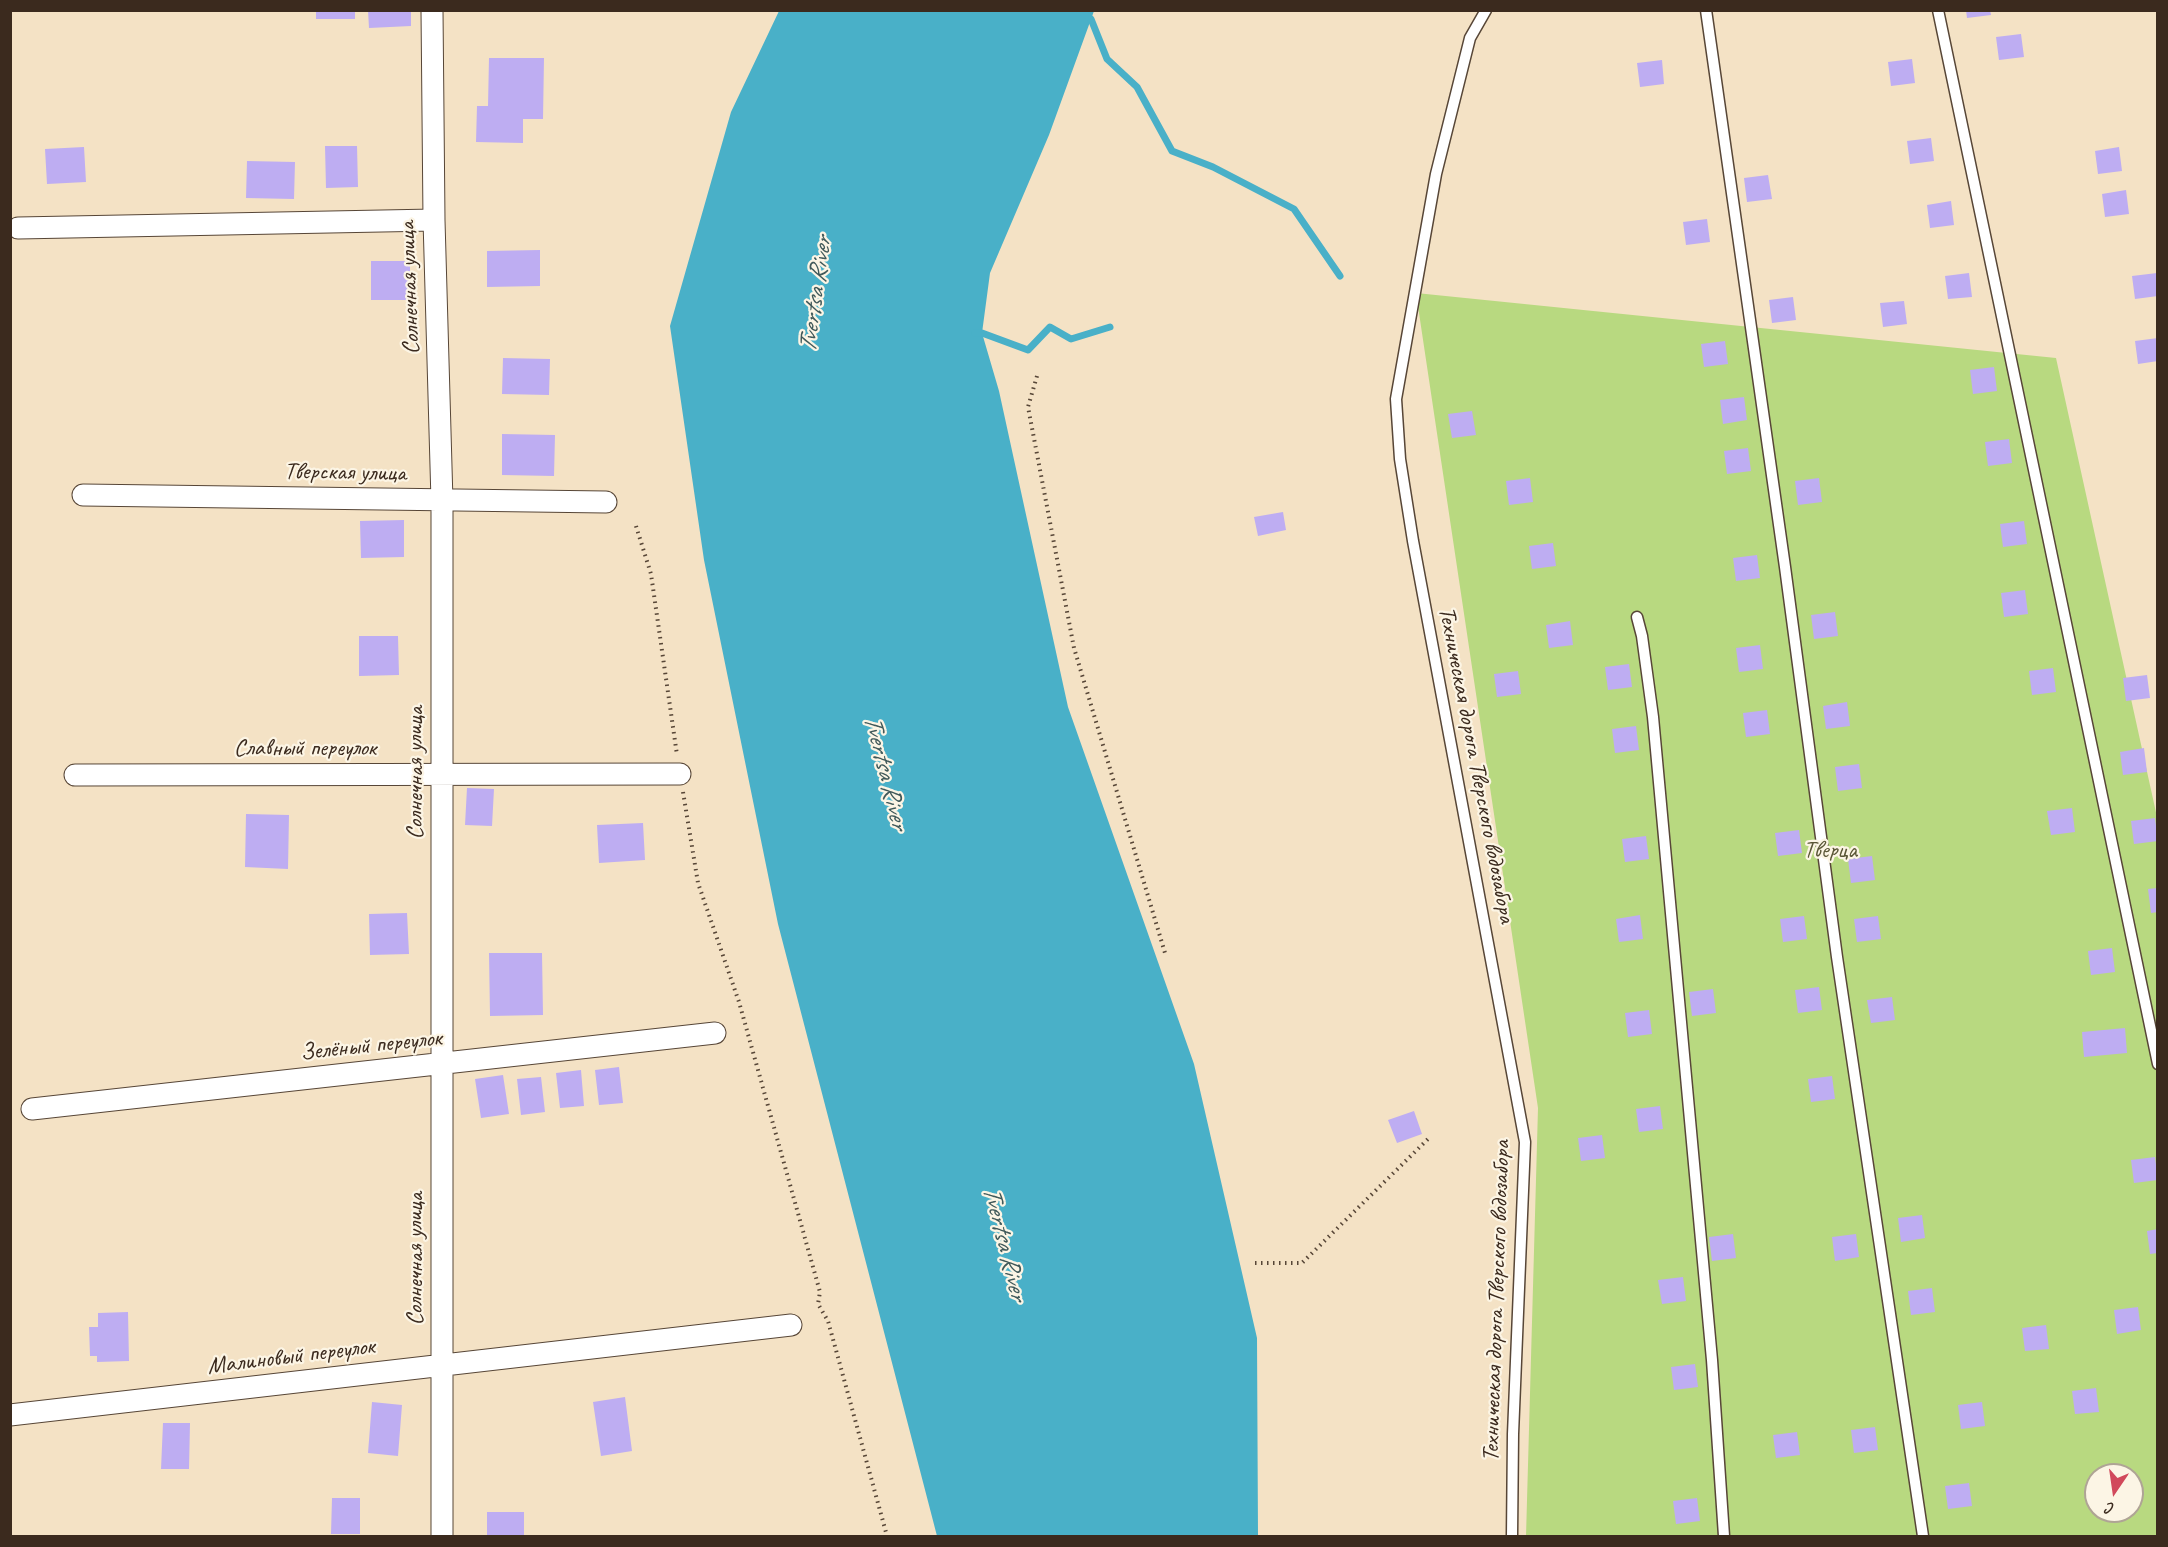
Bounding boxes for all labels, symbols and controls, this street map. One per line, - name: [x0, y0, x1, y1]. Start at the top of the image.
- street label: Солнечная улица: [393, 221, 427, 355]
- water label: Tvertsa River: [792, 235, 840, 355]
- street label: Тверская улица: [284, 458, 406, 488]
- street label: Техническая дорога Тверского водозабора: [1431, 604, 1521, 926]
- street label: Солнечная улица: [402, 706, 430, 840]
- water label: Tvertsa River: [856, 712, 914, 832]
- street label: Славный переулок: [234, 735, 376, 763]
- park label: Тверца: [1803, 837, 1857, 865]
- street label: Зелёный переулок: [299, 1024, 443, 1068]
- street label: Техническая дорога Тверского водозабора: [1477, 1140, 1517, 1462]
- water label: Tvertsa River: [975, 1183, 1033, 1303]
- street label: Солнечная улица: [402, 1192, 430, 1326]
- street label: Малиновый переулок: [206, 1332, 376, 1382]
- north arrow: [2084, 1463, 2144, 1523]
- text: С: [2104, 1498, 2116, 1519]

